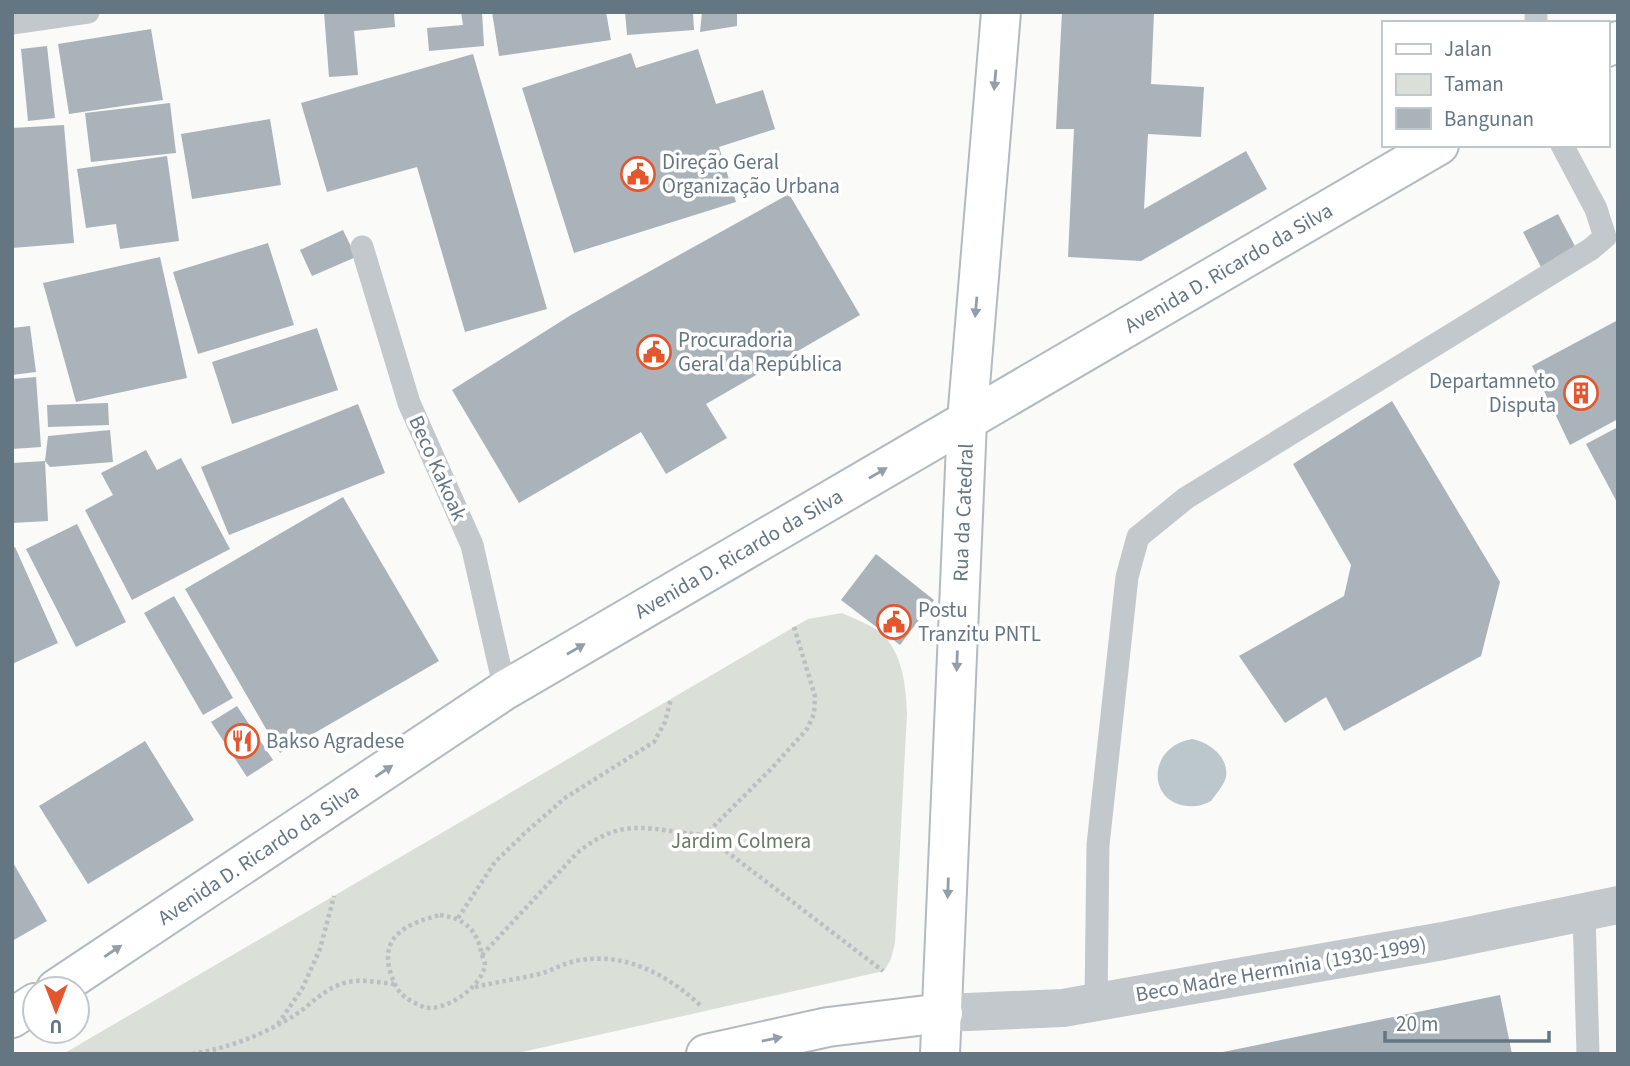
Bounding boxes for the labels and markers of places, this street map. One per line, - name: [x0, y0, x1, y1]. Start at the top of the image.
- place label: Direção Geral Organização Urbana: [662, 147, 840, 201]
- public building icon: Direção Geral Organização Urbana: [619, 155, 657, 193]
- place label: Procuradoria Geral da República: [678, 325, 842, 379]
- public building icon: Procuradoria Geral da República: [635, 333, 673, 371]
- place label: Departamneto Disputa: [1429, 366, 1556, 420]
- building icon: Departamneto Disputa: [1562, 374, 1600, 412]
- place label: Postu Tranzitu PNTL: [918, 595, 1041, 649]
- public building icon: Postu Tranzitu PNTL: [875, 603, 913, 641]
- restaurant icon: Bakso Agradese: [223, 722, 261, 760]
- place label: Bakso Agradese: [266, 726, 404, 756]

